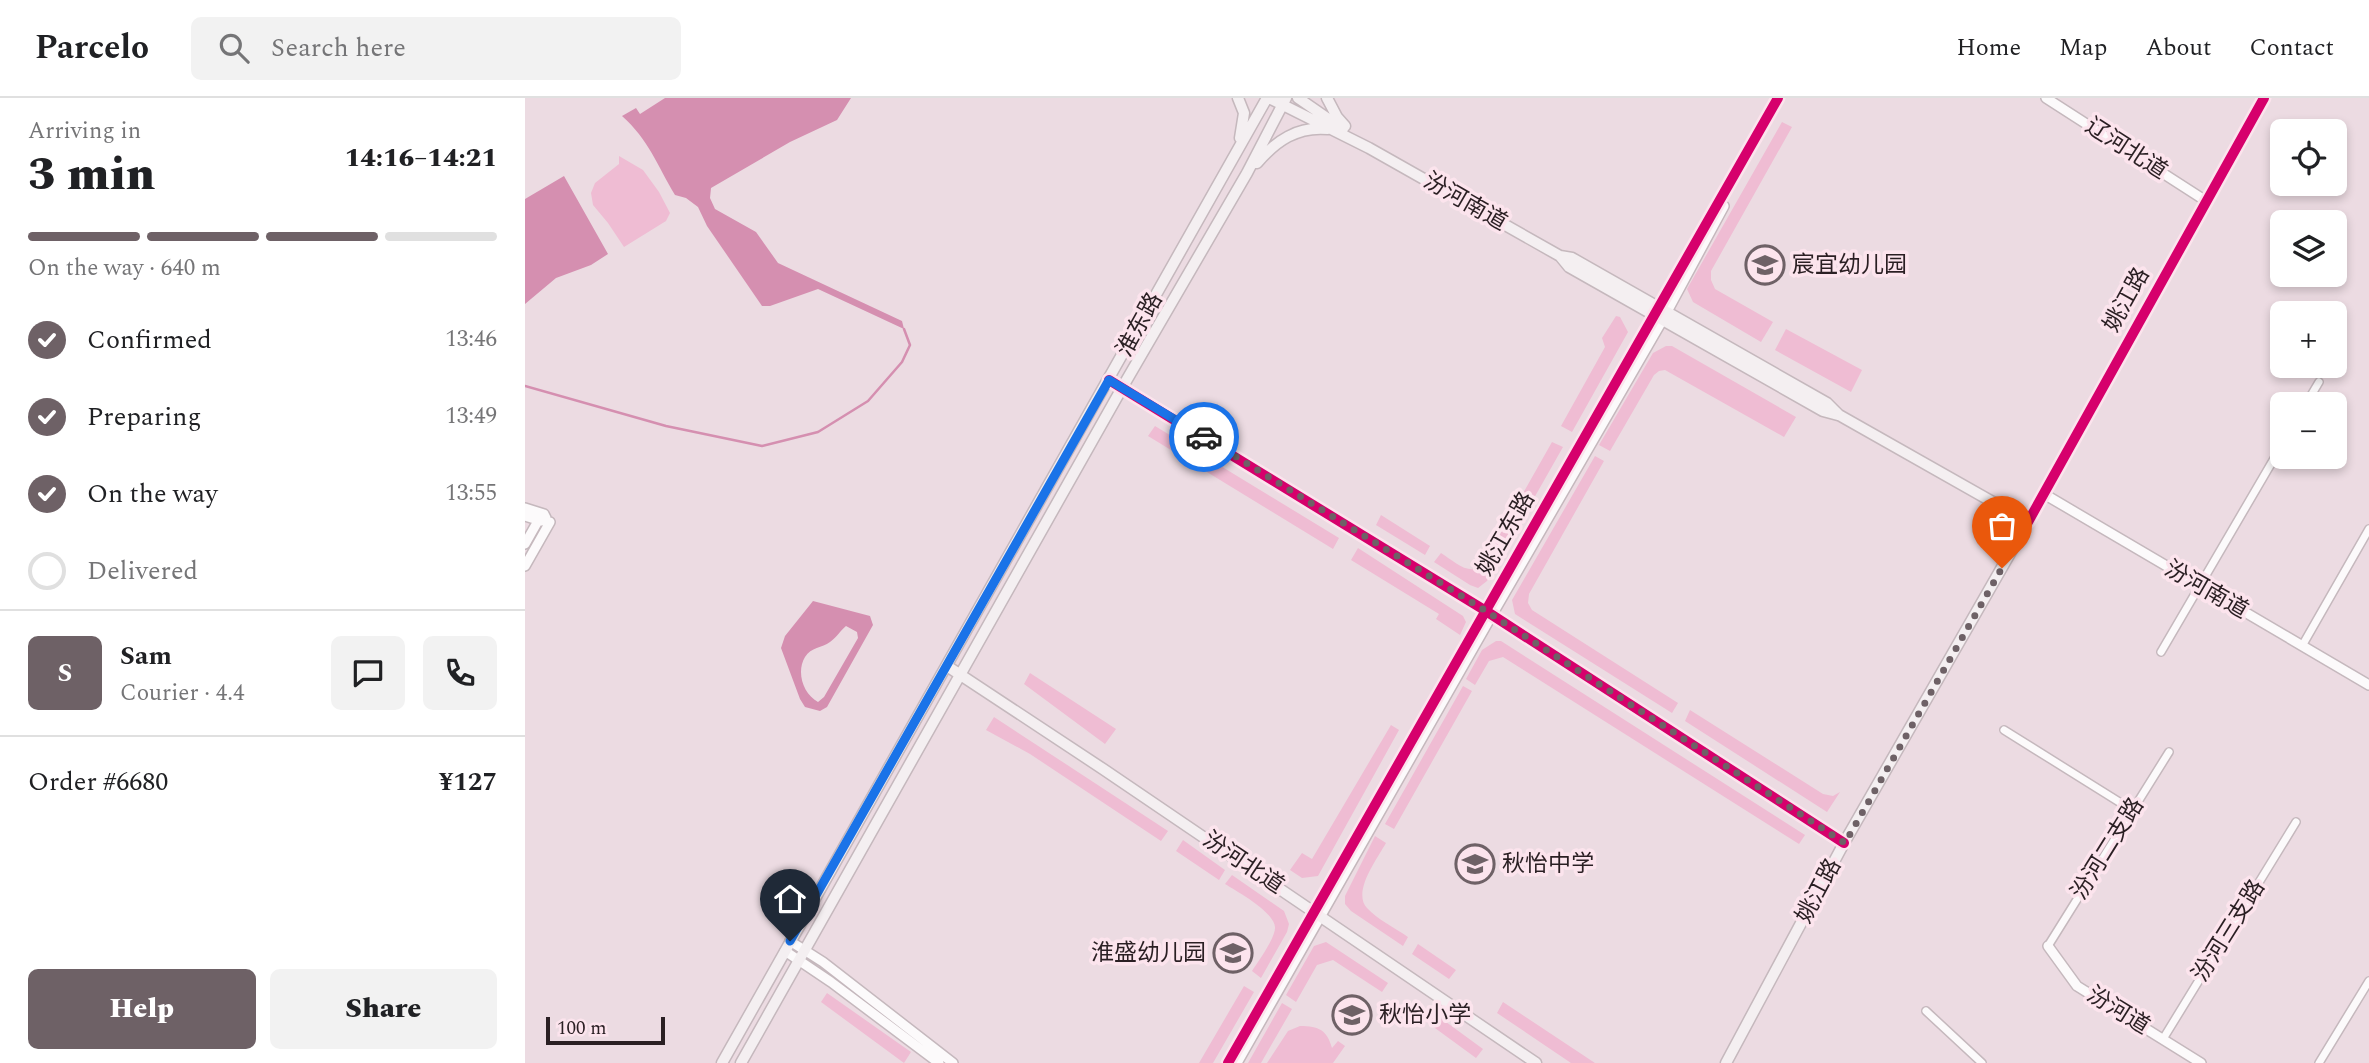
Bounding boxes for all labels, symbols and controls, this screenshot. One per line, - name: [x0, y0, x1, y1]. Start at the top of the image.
- search box: [191, 17, 681, 80]
- text: Parcelo: [35, 23, 149, 73]
- text: Search here: [271, 28, 406, 68]
- icon: search: [215, 29, 253, 67]
- text: Home: [1956, 30, 2021, 66]
- text: Map: [2059, 30, 2107, 66]
- text: About: [2145, 30, 2211, 66]
- text: Contact: [2249, 30, 2334, 66]
- street label: 辽河北道: [2078, 109, 2174, 189]
- text: Arriving in: [28, 114, 141, 149]
- map controls: [2270, 119, 2347, 469]
- button: locate: [2270, 119, 2347, 196]
- text: 14:16–14:21: [345, 138, 497, 178]
- text: 3 min: [28, 140, 155, 210]
- street label: 汾河南道: [1416, 164, 1514, 240]
- button: layers: [2270, 210, 2347, 287]
- school or university icon: 宸宜幼儿园: [1744, 244, 1786, 286]
- place label: 宸宜幼儿园: [1792, 248, 1907, 283]
- text: On the way · 640 m: [28, 251, 221, 286]
- street label: 姚江路: [2095, 261, 2159, 339]
- street label: 淮东路: [1108, 286, 1172, 364]
- button: +: [2270, 301, 2347, 378]
- text: Confirmed: [87, 320, 212, 360]
- icon: check: [28, 321, 66, 359]
- text: 13:46: [445, 322, 497, 357]
- button: −: [2270, 392, 2347, 469]
- text: Preparing: [87, 397, 201, 437]
- icon: check: [28, 398, 66, 436]
- text: 13:49: [445, 399, 497, 434]
- courier: [1169, 402, 1239, 472]
- icon: car: [1185, 418, 1223, 456]
- text: On the way: [87, 474, 218, 514]
- icon: check: [28, 475, 66, 513]
- text: 13:55: [445, 476, 497, 511]
- street label: 姚江东路: [1468, 485, 1544, 583]
- pin: [1972, 496, 2032, 568]
- icon: bag: [1983, 507, 2021, 545]
- text: Delivered: [87, 551, 198, 591]
- street label: 汾河南道: [2157, 552, 2255, 628]
- text: Sam: [120, 636, 172, 676]
- button: chat: [331, 636, 405, 710]
- button: phone: [423, 636, 497, 710]
- text: S: [58, 653, 72, 693]
- text: Courier · 4.4: [120, 676, 245, 711]
- text: Order #6680: [28, 762, 168, 802]
- text: ¥127: [439, 762, 497, 802]
- street label: 汾河二支路: [2063, 791, 2153, 907]
- street label: 汾河北道: [1195, 823, 1291, 903]
- school or university icon: 秋怡中学: [1454, 843, 1496, 885]
- place label: 秋怡中学: [1502, 847, 1594, 882]
- street label: 姚江路: [1787, 852, 1851, 930]
- pin: [760, 869, 820, 941]
- street label: 汾河三支路: [2184, 873, 2274, 989]
- icon: home: [771, 880, 809, 918]
- school or university icon: 淮盛幼儿园: [1212, 932, 1254, 974]
- place label: 淮盛幼儿园: [1091, 936, 1206, 971]
- button: Help: [28, 969, 256, 1049]
- button: Share: [270, 969, 497, 1049]
- street label: 汾河道: [2079, 978, 2157, 1044]
- school or university icon: 秋怡小学: [1331, 994, 1373, 1036]
- place label: 秋怡小学: [1379, 998, 1471, 1033]
- scale bar: [546, 1014, 665, 1046]
- text: 100 m: [557, 1014, 607, 1043]

